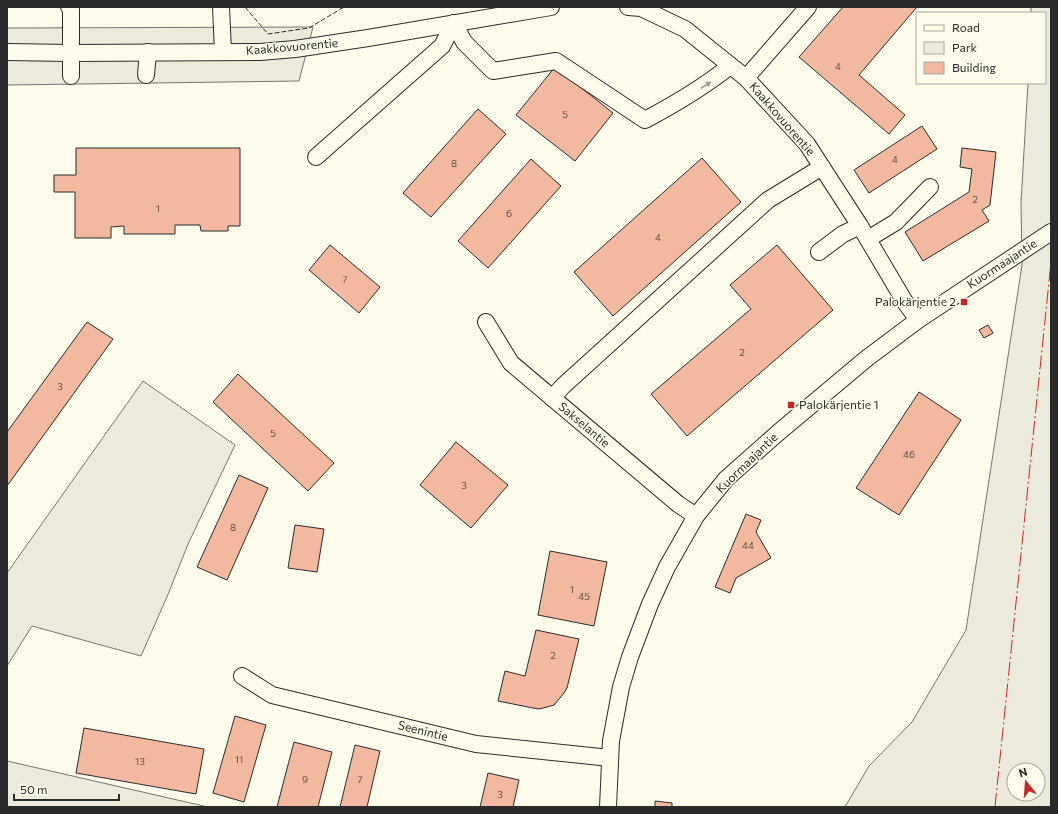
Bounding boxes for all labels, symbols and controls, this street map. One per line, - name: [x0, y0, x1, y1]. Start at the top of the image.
- legend: [916, 12, 1046, 84]
- text: Road: [952, 20, 980, 34]
- street label: Kaakkovuorentie: [245, 35, 339, 57]
- text: Park: [952, 40, 978, 54]
- house number: 4: [835, 60, 841, 72]
- text: Building: [952, 60, 996, 74]
- street label: Kaakkovuorentie: [747, 79, 818, 158]
- one-way arrow: [700, 81, 712, 88]
- house number: 5: [562, 108, 568, 120]
- house number: 4: [892, 153, 898, 165]
- house number: 8: [451, 157, 457, 169]
- house number: 2: [972, 193, 978, 205]
- house number: 1: [156, 202, 160, 214]
- house number: 6: [506, 207, 512, 219]
- house number: 4: [655, 231, 661, 243]
- street label: Kuormaajantie: [964, 235, 1039, 291]
- house number: 7: [342, 273, 348, 285]
- place label: Palokärjentie 2: [875, 294, 956, 308]
- marker: Palokärjentie 2: [959, 297, 969, 307]
- house number: 2: [739, 346, 745, 358]
- house number: 3: [57, 380, 63, 392]
- place label: Palokärjentie 1: [799, 397, 879, 411]
- street label: Sakselantie: [556, 399, 613, 450]
- marker: Palokärjentie 1: [786, 400, 796, 410]
- house number: 5: [270, 427, 276, 439]
- street label: Kuormaajantie: [713, 429, 780, 495]
- house number: 46: [903, 448, 915, 460]
- house number: 3: [461, 479, 467, 491]
- house number: 8: [230, 521, 236, 533]
- house number: 44: [742, 539, 754, 551]
- house number: 1: [570, 583, 574, 595]
- house number: 45: [578, 590, 590, 602]
- house number: 2: [550, 649, 556, 661]
- street label: Seenintie: [397, 717, 450, 743]
- house number: 11: [235, 753, 243, 765]
- house number: 13: [135, 755, 145, 767]
- north arrow: [1006, 762, 1046, 802]
- text: N: [1017, 765, 1029, 779]
- house number: 9: [302, 773, 308, 785]
- house number: 7: [357, 773, 363, 785]
- scale bar: [14, 776, 119, 802]
- text: 50 m: [20, 782, 48, 796]
- house number: 3: [497, 788, 503, 800]

